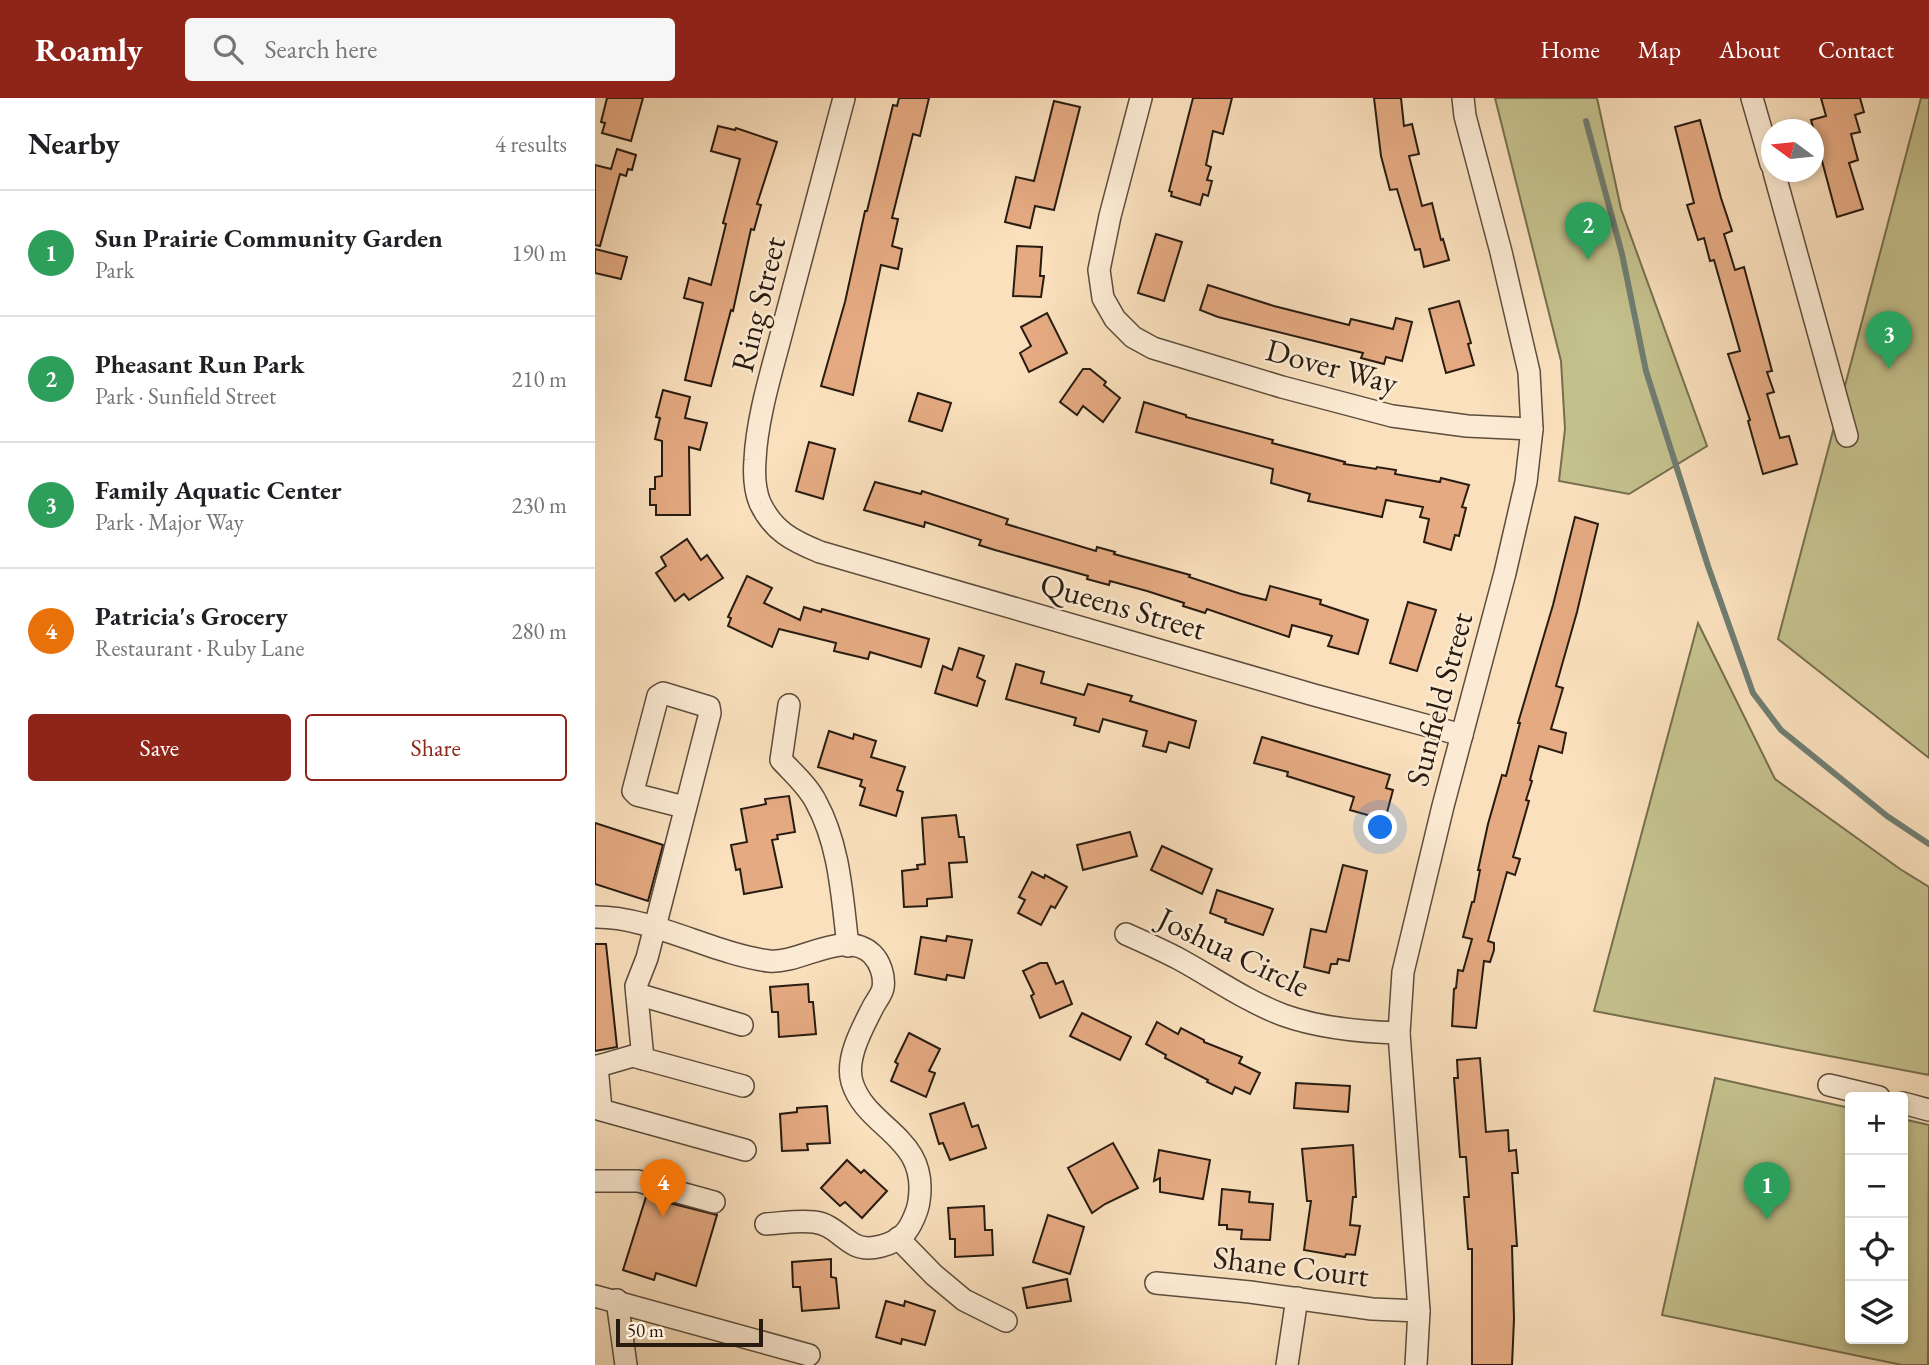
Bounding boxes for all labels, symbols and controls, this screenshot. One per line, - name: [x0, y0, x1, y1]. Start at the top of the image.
- search box: [185, 18, 675, 81]
- text: Roamly: [35, 28, 143, 71]
- icon: search: [209, 30, 247, 68]
- text: Search here: [265, 32, 377, 66]
- text: Home: [1540, 34, 1600, 65]
- text: Map: [1638, 34, 1681, 65]
- text: About: [1719, 34, 1780, 65]
- text: Contact: [1818, 34, 1894, 65]
- north arrow: [1761, 119, 1824, 182]
- text: Nearby: [28, 124, 120, 163]
- text: 4 results: [495, 129, 567, 159]
- pin: 2: [1565, 202, 1611, 260]
- text: Sun Prairie Community Garden: [95, 221, 443, 255]
- street label: Ring Street: [721, 232, 795, 376]
- text: 1: [45, 238, 57, 268]
- text: 190 m: [511, 238, 567, 268]
- text: Park: [95, 255, 134, 285]
- pin: 3: [1866, 311, 1912, 369]
- street label: Dover Way: [1261, 328, 1404, 404]
- text: Pheasant Run Park: [95, 347, 305, 381]
- text: 2: [45, 364, 57, 394]
- text: 210 m: [511, 364, 567, 394]
- text: Park · Sunfield Street: [95, 381, 276, 411]
- text: Family Aquatic Center: [95, 473, 342, 507]
- text: 3: [45, 490, 57, 520]
- text: 230 m: [511, 490, 567, 520]
- text: Park · Major Way: [95, 507, 244, 537]
- street label: Queens Street: [1036, 562, 1210, 650]
- text: Patricia's Grocery: [95, 599, 288, 633]
- street label: Sunfield Street: [1396, 607, 1482, 791]
- text: 4: [45, 616, 57, 646]
- text: 280 m: [511, 616, 567, 646]
- text: Restaurant · Ruby Lane: [95, 633, 305, 663]
- button: Save: [28, 714, 291, 781]
- button: Share: [305, 714, 567, 781]
- your location: [1363, 810, 1397, 844]
- street label: Joshua Circle: [1148, 896, 1317, 1007]
- map controls: [1845, 1092, 1908, 1344]
- button: +: [1845, 1092, 1908, 1155]
- button: −: [1845, 1155, 1908, 1218]
- pin: 4: [640, 1159, 686, 1217]
- pin: 1: [1744, 1162, 1790, 1220]
- button: locate: [1845, 1218, 1908, 1281]
- street label: Shane Court: [1211, 1236, 1371, 1296]
- button: layers: [1845, 1281, 1908, 1344]
- scale bar: [616, 1316, 763, 1348]
- text: 50 m: [627, 1318, 664, 1343]

